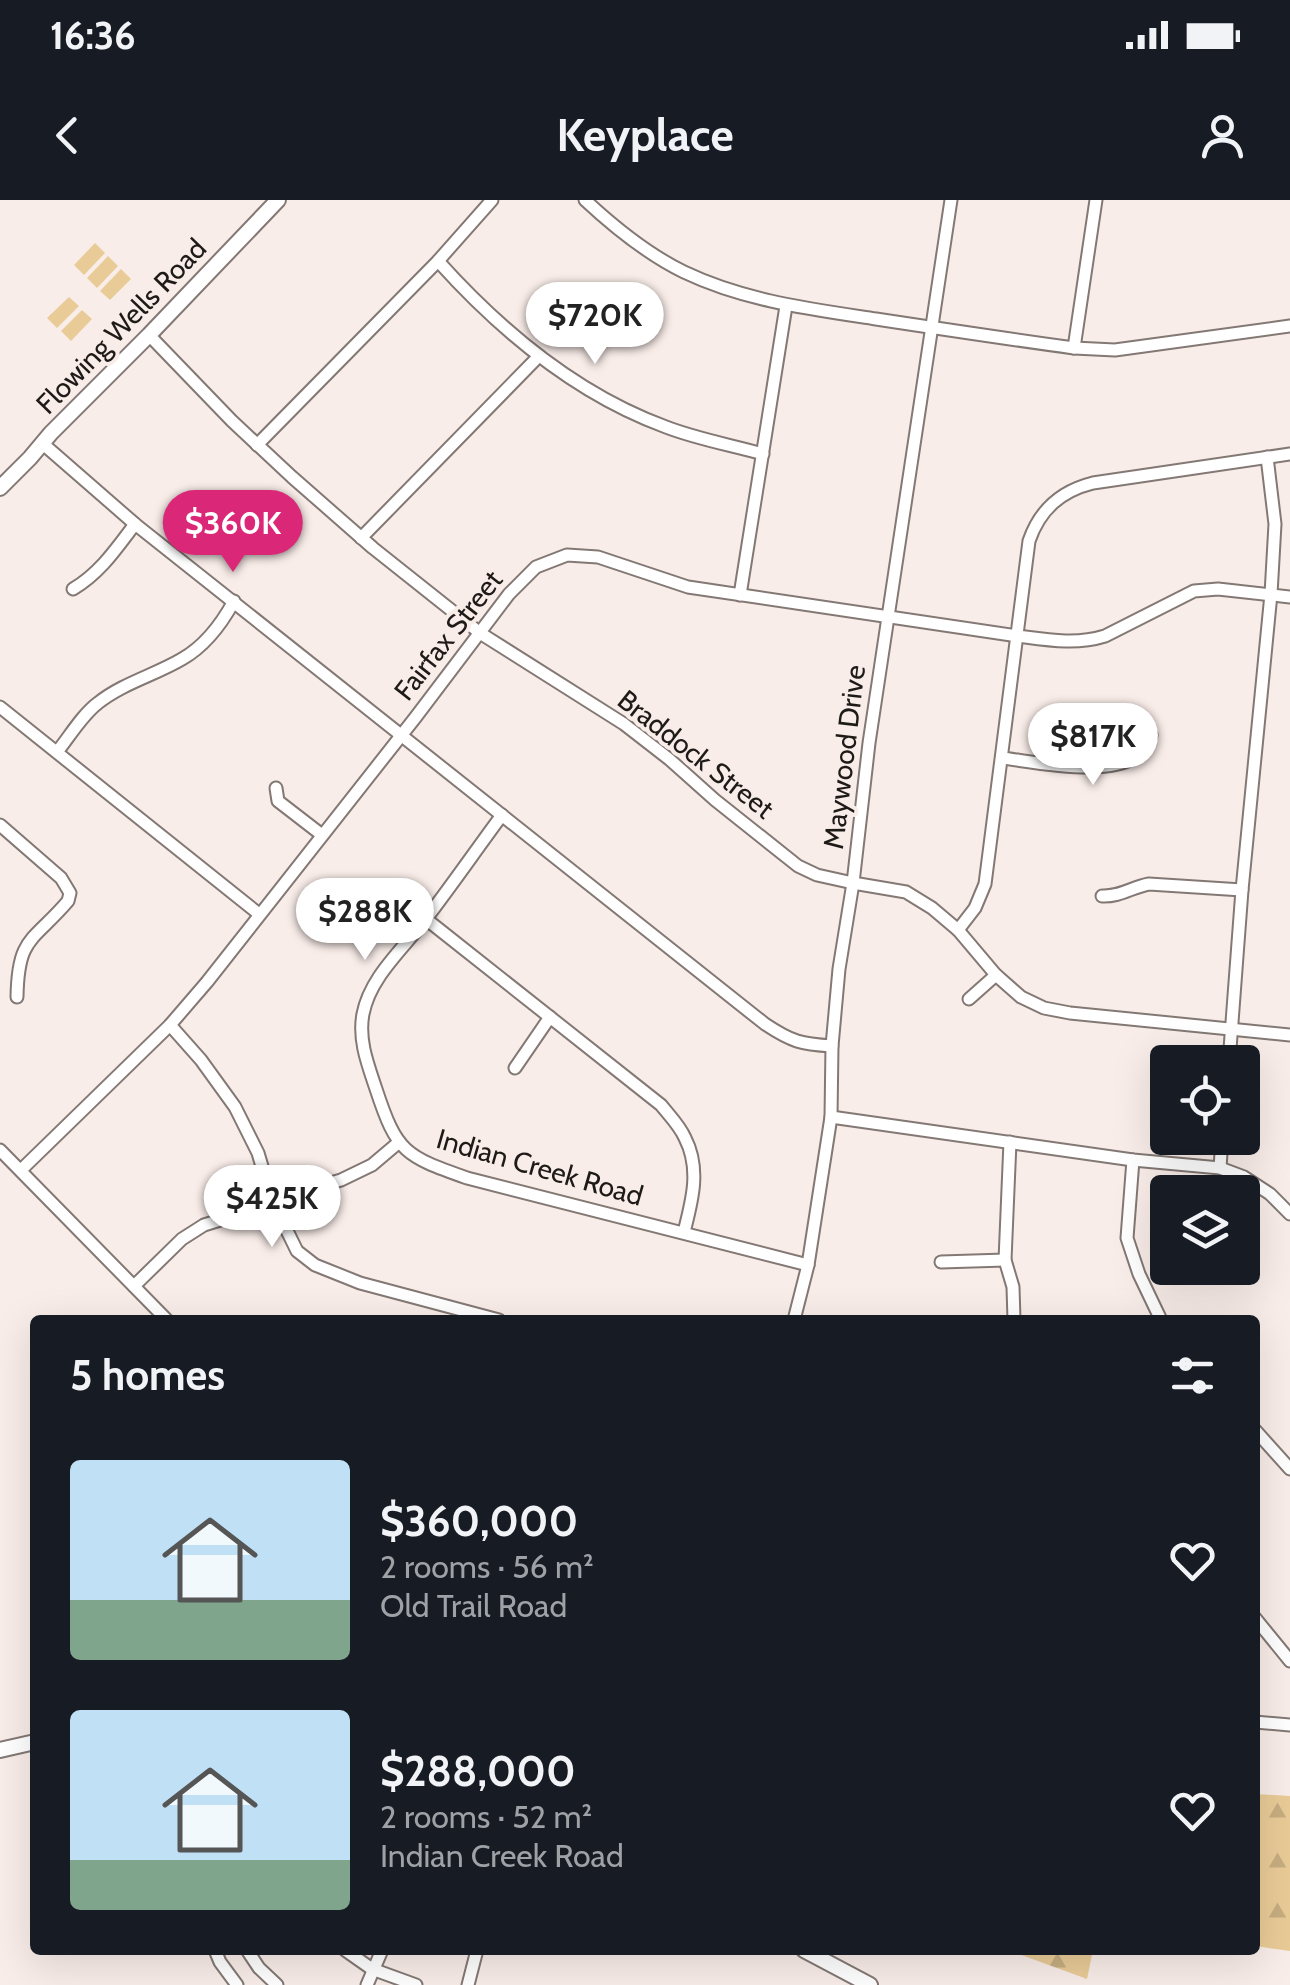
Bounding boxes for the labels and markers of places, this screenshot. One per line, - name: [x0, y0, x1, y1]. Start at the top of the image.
- pin: $720K: [525, 282, 665, 367]
- pin: $360K: [163, 490, 303, 575]
- pin: $817K: [1023, 703, 1163, 788]
- pin: $288K: [295, 878, 435, 963]
- pin: $425K: [202, 1165, 342, 1250]

